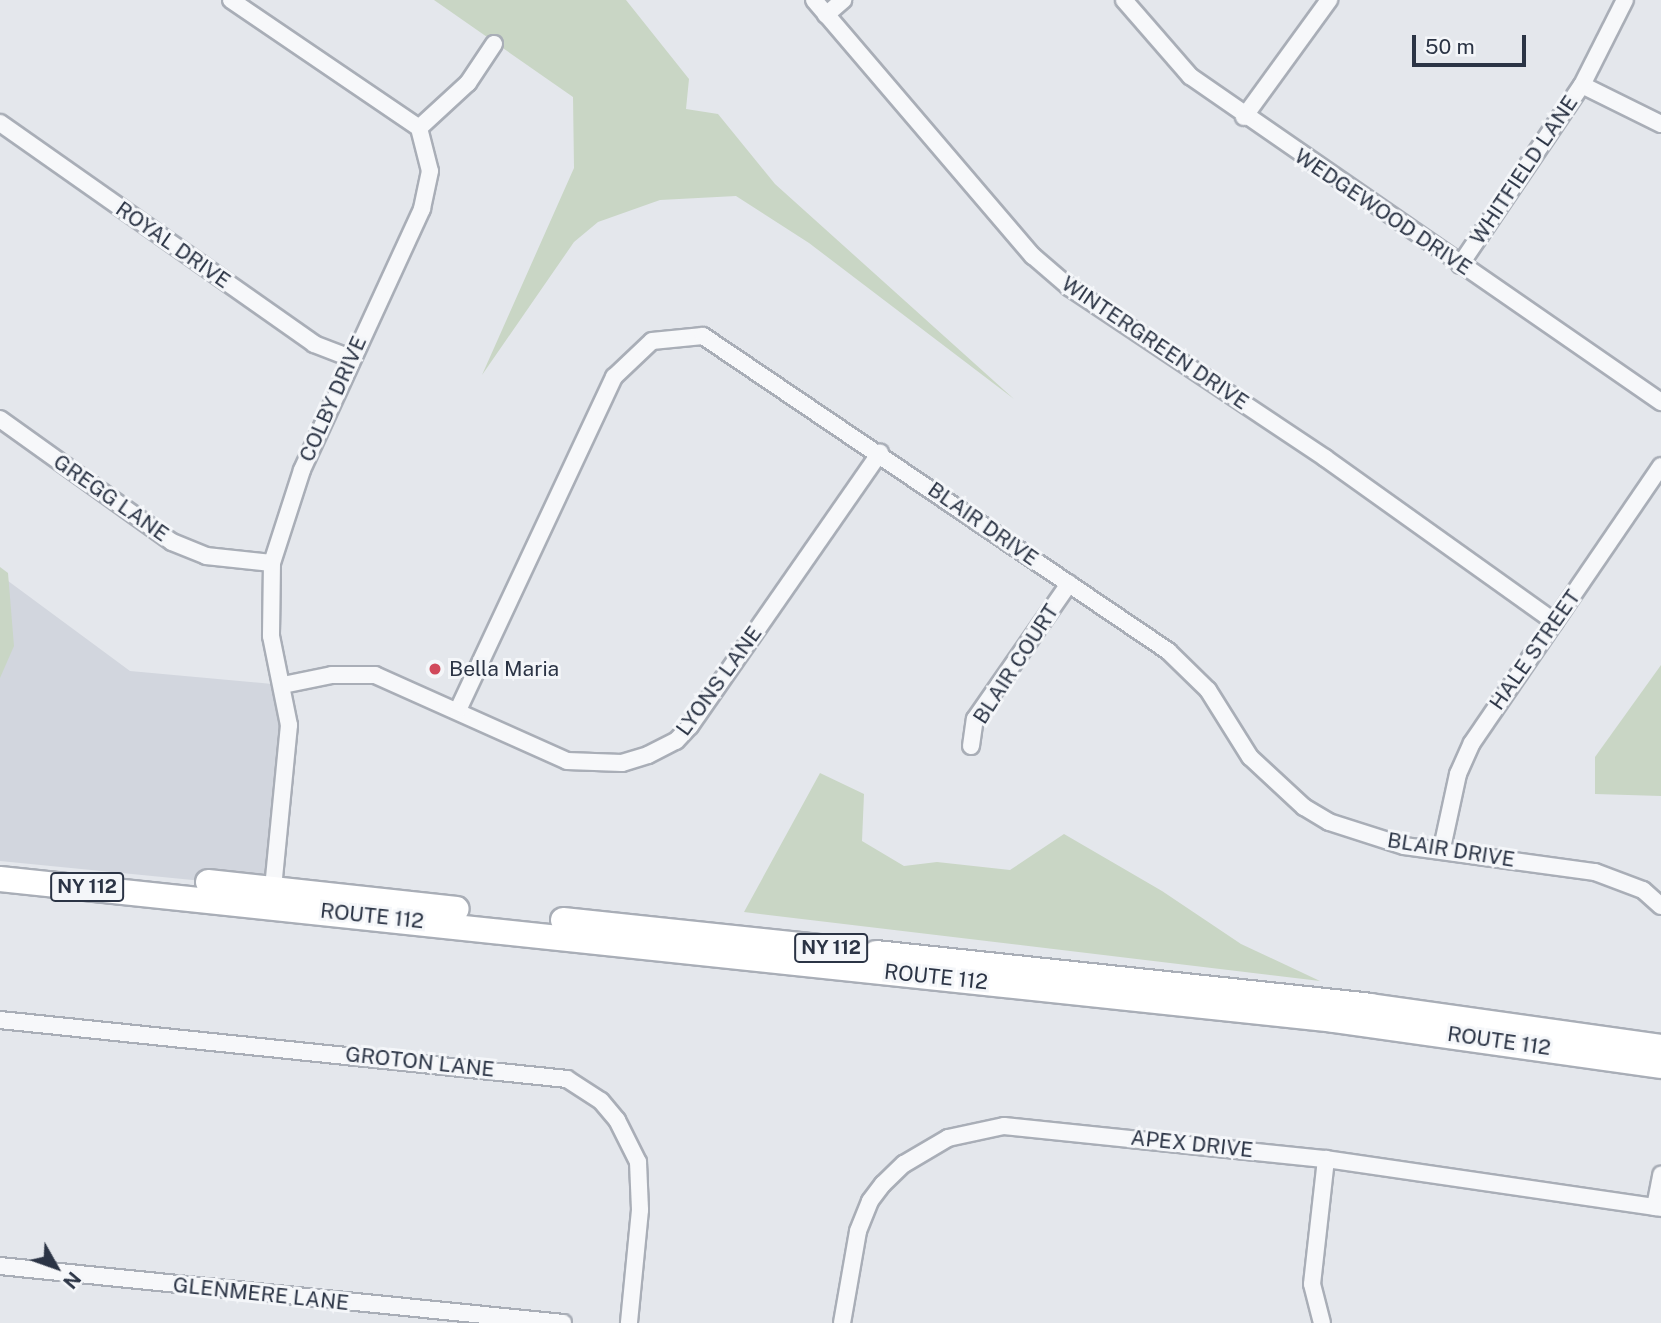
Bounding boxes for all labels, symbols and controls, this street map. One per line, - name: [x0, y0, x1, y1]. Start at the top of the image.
- scale bar: [1416, 21, 1530, 65]
- text: 50 m: [1425, 34, 1475, 59]
- street label: WHITFIELD LANE: [1465, 91, 1583, 249]
- street label: WEDGEWOOD DRIVE: [1290, 143, 1476, 281]
- street label: ROYAL DRIVE: [111, 196, 235, 294]
- street label: WINTERGREEN DRIVE: [1057, 271, 1253, 415]
- street label: COLBY DRIVE: [294, 332, 372, 466]
- street label: GREGG LANE: [49, 449, 173, 547]
- street label: BLAIR DRIVE: [923, 477, 1043, 571]
- street label: HALE STREET: [1484, 585, 1586, 715]
- street label: BLAIR COURT: [968, 599, 1064, 729]
- street label: LYONS LANE: [671, 621, 767, 741]
- place label: Bella Maria: [449, 656, 559, 682]
- marker: Bella Maria: [427, 661, 443, 677]
- street label: BLAIR DRIVE: [1385, 827, 1517, 873]
- road number: NY 112: [48, 872, 126, 902]
- street label: ROUTE 112: [319, 898, 425, 934]
- road number: NY 112: [792, 932, 870, 964]
- street label: ROUTE 112: [883, 959, 989, 995]
- street label: ROUTE 112: [1446, 1021, 1552, 1061]
- street label: GROTON LANE: [344, 1042, 496, 1082]
- street label: APEX DRIVE: [1129, 1125, 1255, 1163]
- north arrow: [21, 1232, 91, 1302]
- text: N: [59, 1268, 85, 1293]
- street label: GLENMERE LANE: [172, 1272, 350, 1316]

